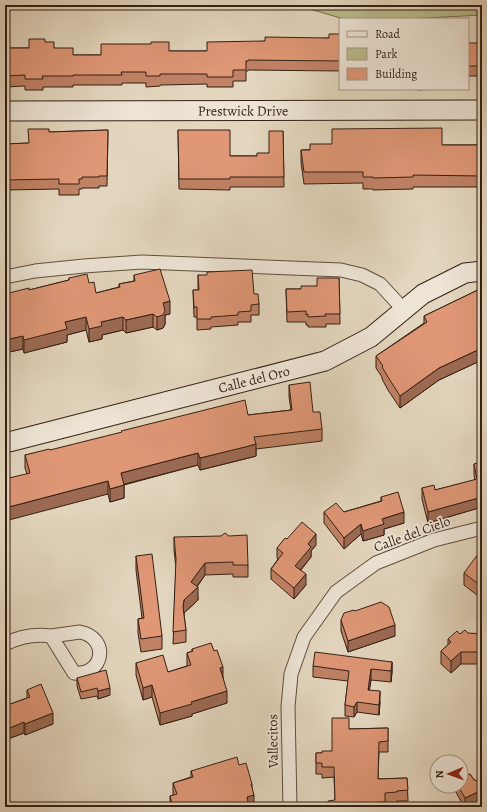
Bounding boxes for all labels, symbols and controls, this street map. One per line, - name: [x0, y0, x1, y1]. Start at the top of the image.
- legend: [339, 18, 469, 90]
- text: Road: [375, 26, 401, 42]
- text: Park: [375, 46, 398, 62]
- text: Building: [375, 66, 417, 82]
- street label: Prestwick Drive: [198, 101, 288, 120]
- street label: Calle del Oro: [216, 361, 292, 397]
- street label: Calle del Cielo: [371, 511, 453, 557]
- street label: Vallecitos: [263, 714, 283, 769]
- north arrow: [429, 754, 469, 794]
- text: N: [432, 770, 447, 779]

